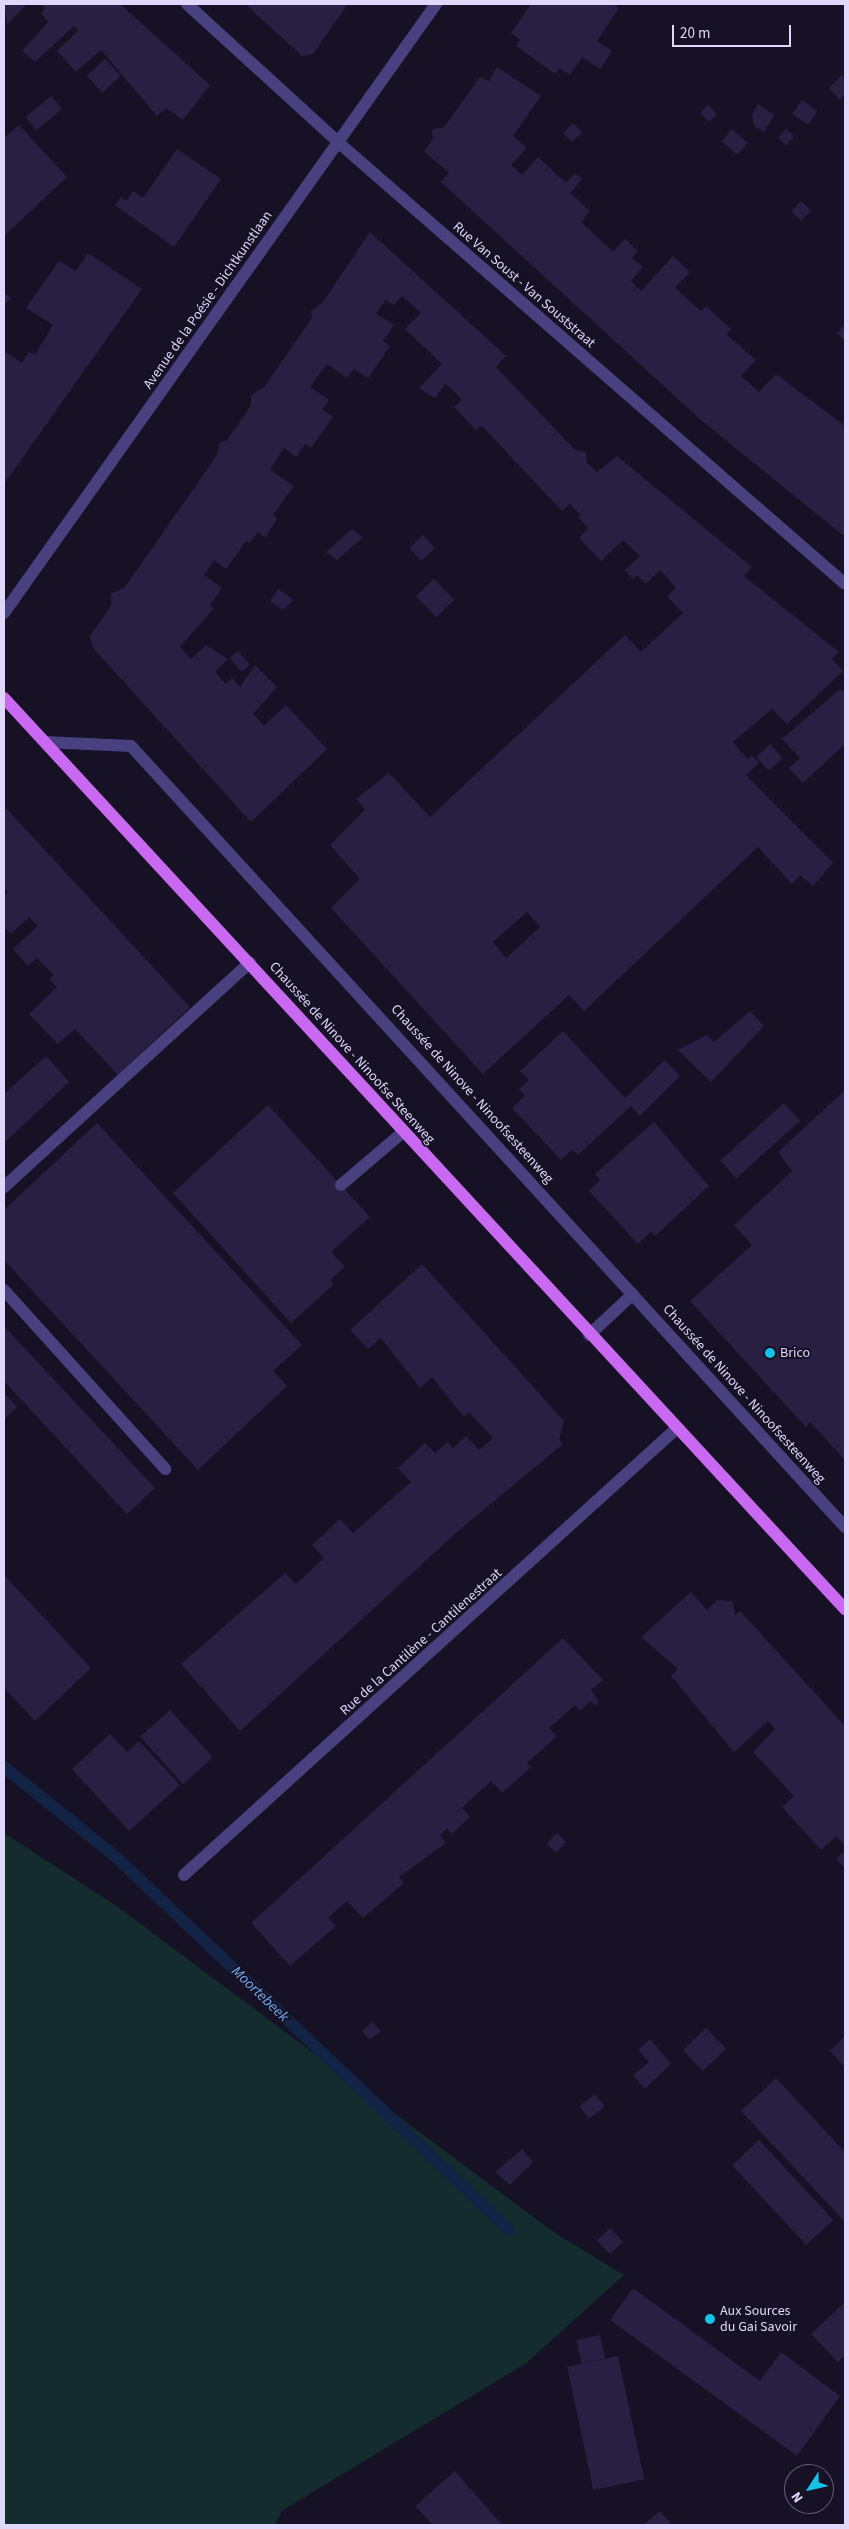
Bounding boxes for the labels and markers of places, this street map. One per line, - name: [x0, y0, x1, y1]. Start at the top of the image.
- place label: Brico: [780, 1345, 810, 1361]
- marker: Brico: [764, 1347, 776, 1359]
- place label: Aux Sources du Gai Savoir: [720, 2303, 797, 2336]
- marker: Aux Sources du Gai Savoir: [704, 2313, 716, 2325]

